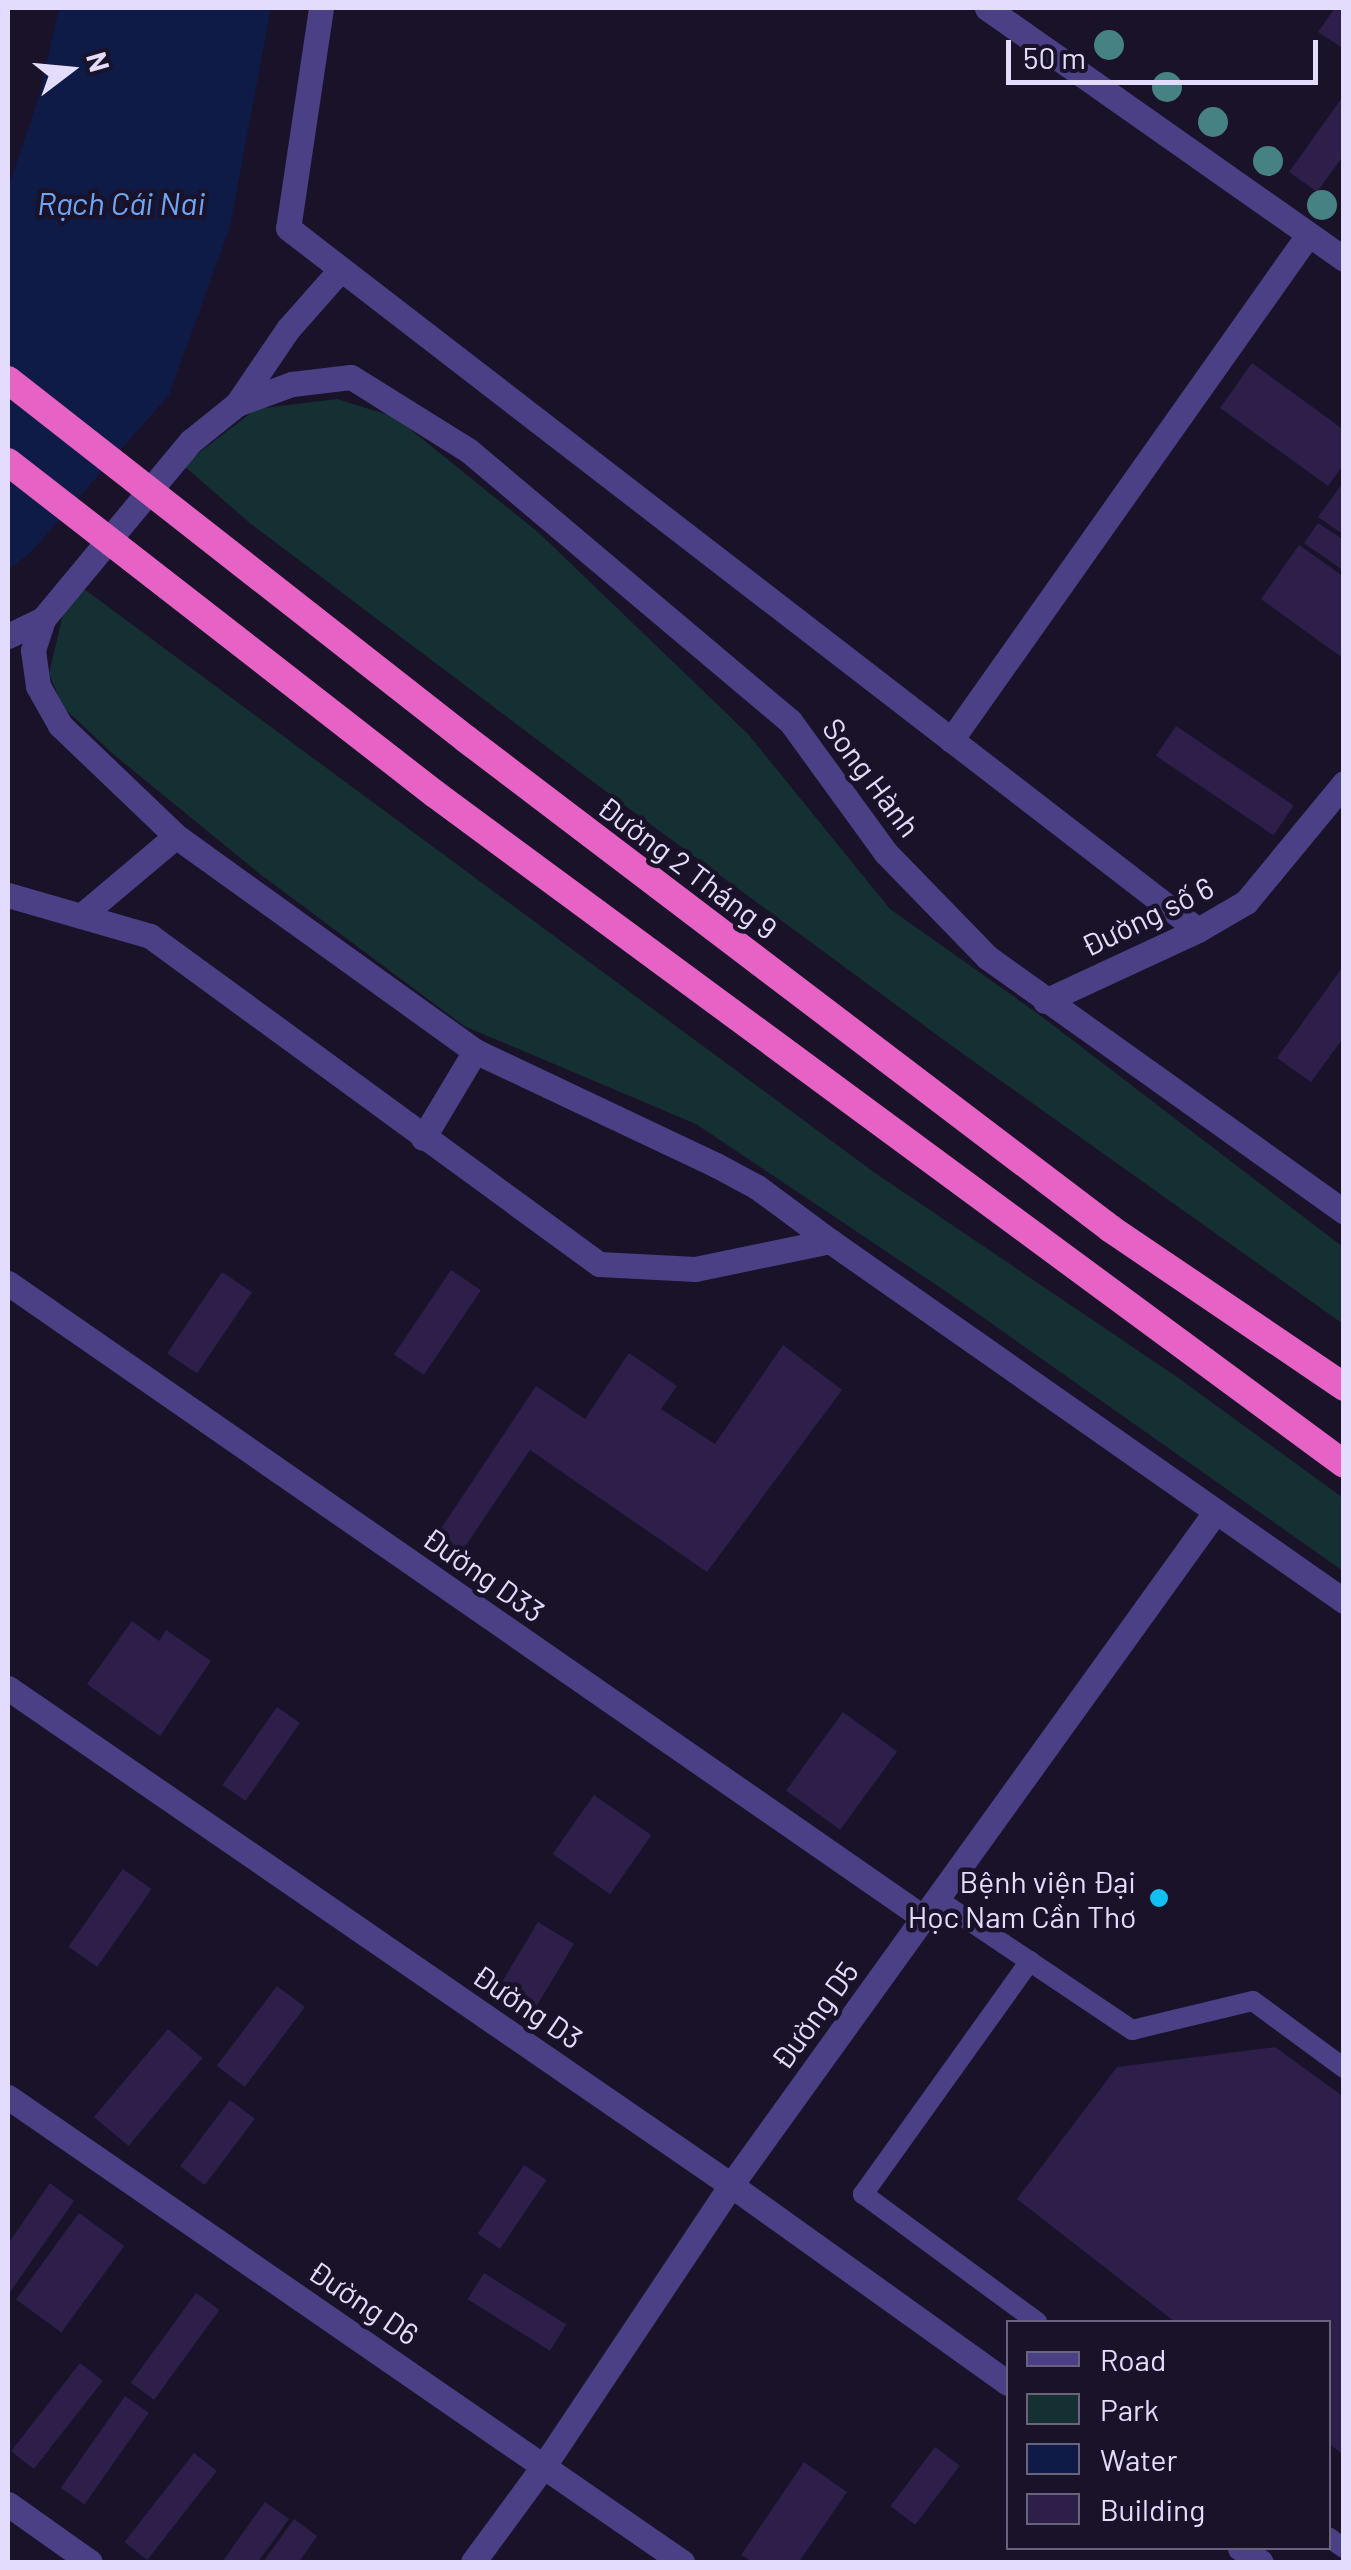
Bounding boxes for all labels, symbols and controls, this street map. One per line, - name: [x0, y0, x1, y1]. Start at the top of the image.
- north arrow: [20, 20, 120, 120]
- scale bar: [1011, 20, 1324, 82]
- text: 50 m: [1023, 39, 1086, 75]
- text: N: [80, 48, 118, 75]
- water label: Rạch Cái Nai: [37, 183, 205, 221]
- street label: Song Hành: [816, 711, 928, 843]
- street label: Đường 2 Tháng 9: [591, 788, 785, 946]
- street label: Đường số 6: [1075, 869, 1219, 963]
- street label: Đường D33: [416, 1519, 552, 1629]
- place label: Bệnh viện Đại Học Nam Cần Thơ: [908, 1863, 1136, 1934]
- marker: Bệnh viện Đại Học Nam Cần Thơ: [1146, 1885, 1172, 1911]
- street label: Đường D5: [763, 1954, 865, 2076]
- street label: Đường D3: [466, 1956, 590, 2056]
- street label: Đường D6: [302, 2252, 426, 2352]
- legend: [1006, 2320, 1331, 2550]
- text: Road: [1100, 2341, 1166, 2377]
- text: Park: [1100, 2391, 1159, 2427]
- text: Water: [1100, 2441, 1178, 2477]
- text: Building: [1100, 2491, 1205, 2527]

